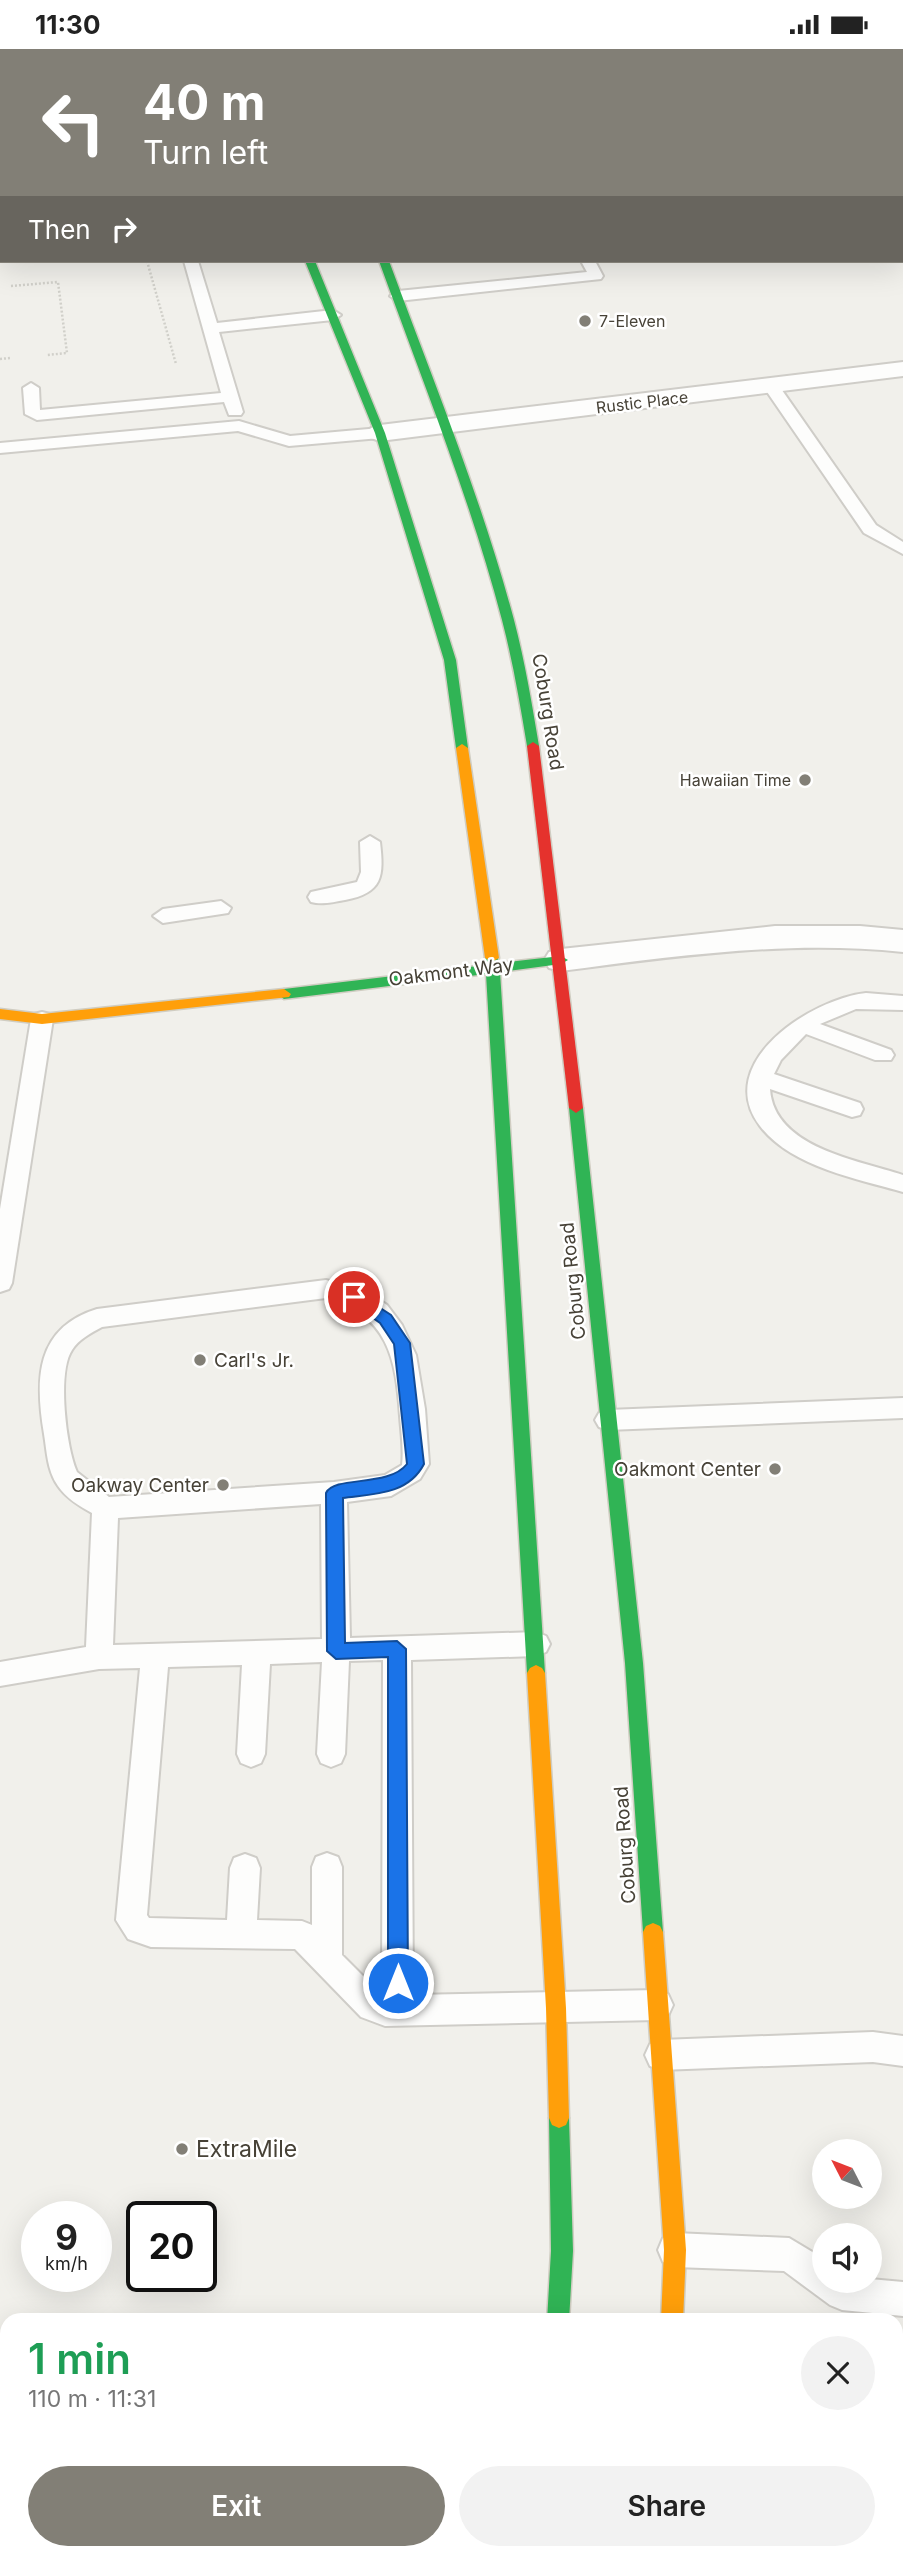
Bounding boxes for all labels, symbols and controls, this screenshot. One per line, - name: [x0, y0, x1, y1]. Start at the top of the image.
- text: 11:30: [35, 9, 100, 40]
- text: 40 m: [143, 73, 266, 132]
- icon: left: [28, 77, 119, 168]
- text: Turn left: [143, 133, 268, 172]
- icon: right: [105, 210, 143, 248]
- text: Then: [28, 214, 91, 245]
- place label: 7-Eleven: [599, 311, 665, 331]
- marker: 7-Eleven: [577, 313, 593, 329]
- street label: Rustic Place: [595, 386, 689, 418]
- street label: Coburg Road: [527, 652, 569, 772]
- place label: Hawaiian Time: [680, 770, 791, 790]
- marker: Hawaiian Time: [797, 772, 813, 788]
- street label: Oakmont Way: [387, 953, 515, 991]
- street label: Coburg Road: [555, 1221, 591, 1341]
- pin: [324, 1267, 384, 1327]
- icon: arrive: [335, 1278, 373, 1316]
- place label: Carl's Jr.: [214, 1349, 294, 1372]
- marker: Carl's Jr.: [192, 1352, 208, 1368]
- place label: Oakmont Center: [614, 1458, 761, 1481]
- marker: Oakmont Center: [767, 1461, 783, 1477]
- place label: Oakway Center: [71, 1474, 209, 1497]
- marker: Oakway Center: [215, 1477, 231, 1493]
- street label: Coburg Road: [609, 1785, 641, 1905]
- position arrow: [361, 1946, 435, 2020]
- place label: ExtraMile: [196, 2135, 297, 2163]
- north arrow: [812, 2139, 882, 2209]
- map controls: [812, 2139, 882, 2293]
- marker: ExtraMile: [174, 2141, 190, 2157]
- speed limit sign: 20: [126, 2201, 217, 2292]
- text: 9: [55, 2216, 78, 2258]
- button: sound: [812, 2223, 882, 2293]
- text: km/h: [45, 2253, 88, 2274]
- text: 1 min: [28, 2333, 131, 2384]
- button: close: [801, 2336, 875, 2410]
- text: 110 m · 11:31: [28, 2385, 156, 2413]
- button: Exit: [28, 2466, 445, 2546]
- button: Share: [459, 2466, 875, 2546]

